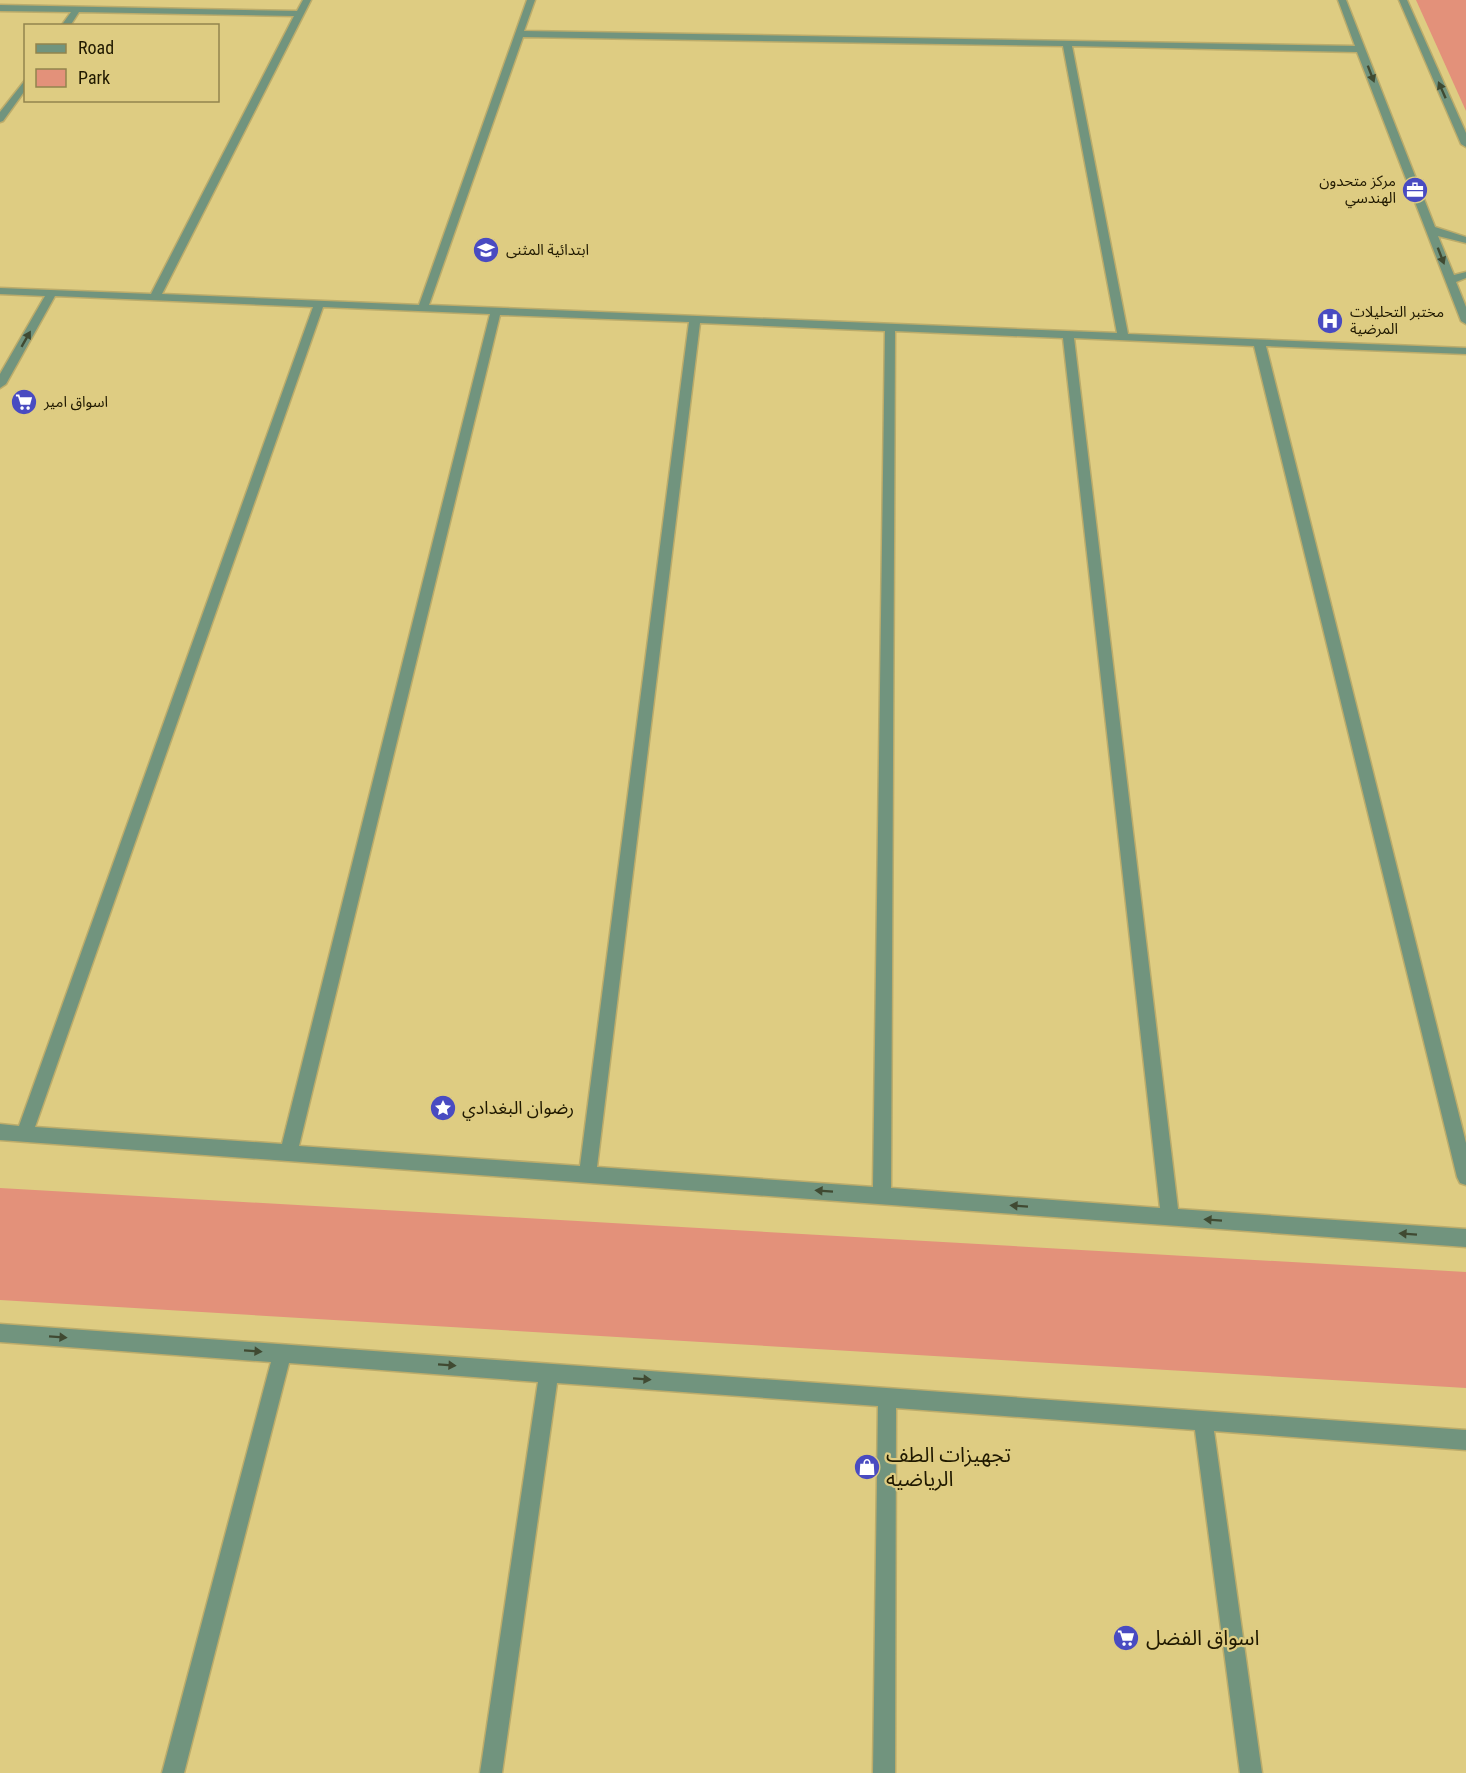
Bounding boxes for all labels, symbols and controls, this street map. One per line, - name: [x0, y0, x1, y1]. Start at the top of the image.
- legend: [24, 24, 219, 102]
- text: Road: [78, 37, 114, 58]
- one-way arrow: [1366, 65, 1376, 83]
- text: Park: [78, 67, 110, 88]
- one-way arrow: [1438, 82, 1447, 99]
- place label: مركز متحدون الهندسي: [1319, 172, 1396, 209]
- office icon: مركز متحدون الهندسي: [1400, 175, 1430, 205]
- school or university icon: ابتدائية المثنى: [471, 235, 501, 265]
- place label: ابتدائية المثنى: [506, 241, 589, 259]
- one-way arrow: [1437, 247, 1446, 265]
- place label: مختبر التحليلات المرضية: [1350, 303, 1444, 338]
- hospital icon: مختبر التحليلات المرضية: [1315, 306, 1345, 336]
- one-way arrow: [21, 330, 31, 347]
- supermarket icon: اسواق امير: [9, 387, 39, 417]
- place label: اسواق امير: [43, 393, 108, 411]
- place icon: رضوان البغدادي: [428, 1093, 458, 1123]
- place label: رضوان البغدادي: [462, 1097, 574, 1121]
- one-way arrow: [815, 1187, 834, 1196]
- one-way arrow: [1009, 1201, 1028, 1210]
- one-way arrow: [1204, 1215, 1223, 1225]
- one-way arrow: [1398, 1229, 1417, 1238]
- one-way arrow: [49, 1332, 68, 1342]
- one-way arrow: [243, 1347, 262, 1356]
- one-way arrow: [438, 1360, 457, 1370]
- one-way arrow: [632, 1375, 651, 1384]
- place label: تجهيزات الطف الرياضيه: [886, 1443, 1011, 1491]
- shop icon: تجهيزات الطف الرياضيه: [852, 1452, 882, 1482]
- supermarket icon: اسواق الفضل: [1111, 1623, 1141, 1653]
- place label: اسواق الفضل: [1146, 1626, 1260, 1650]

